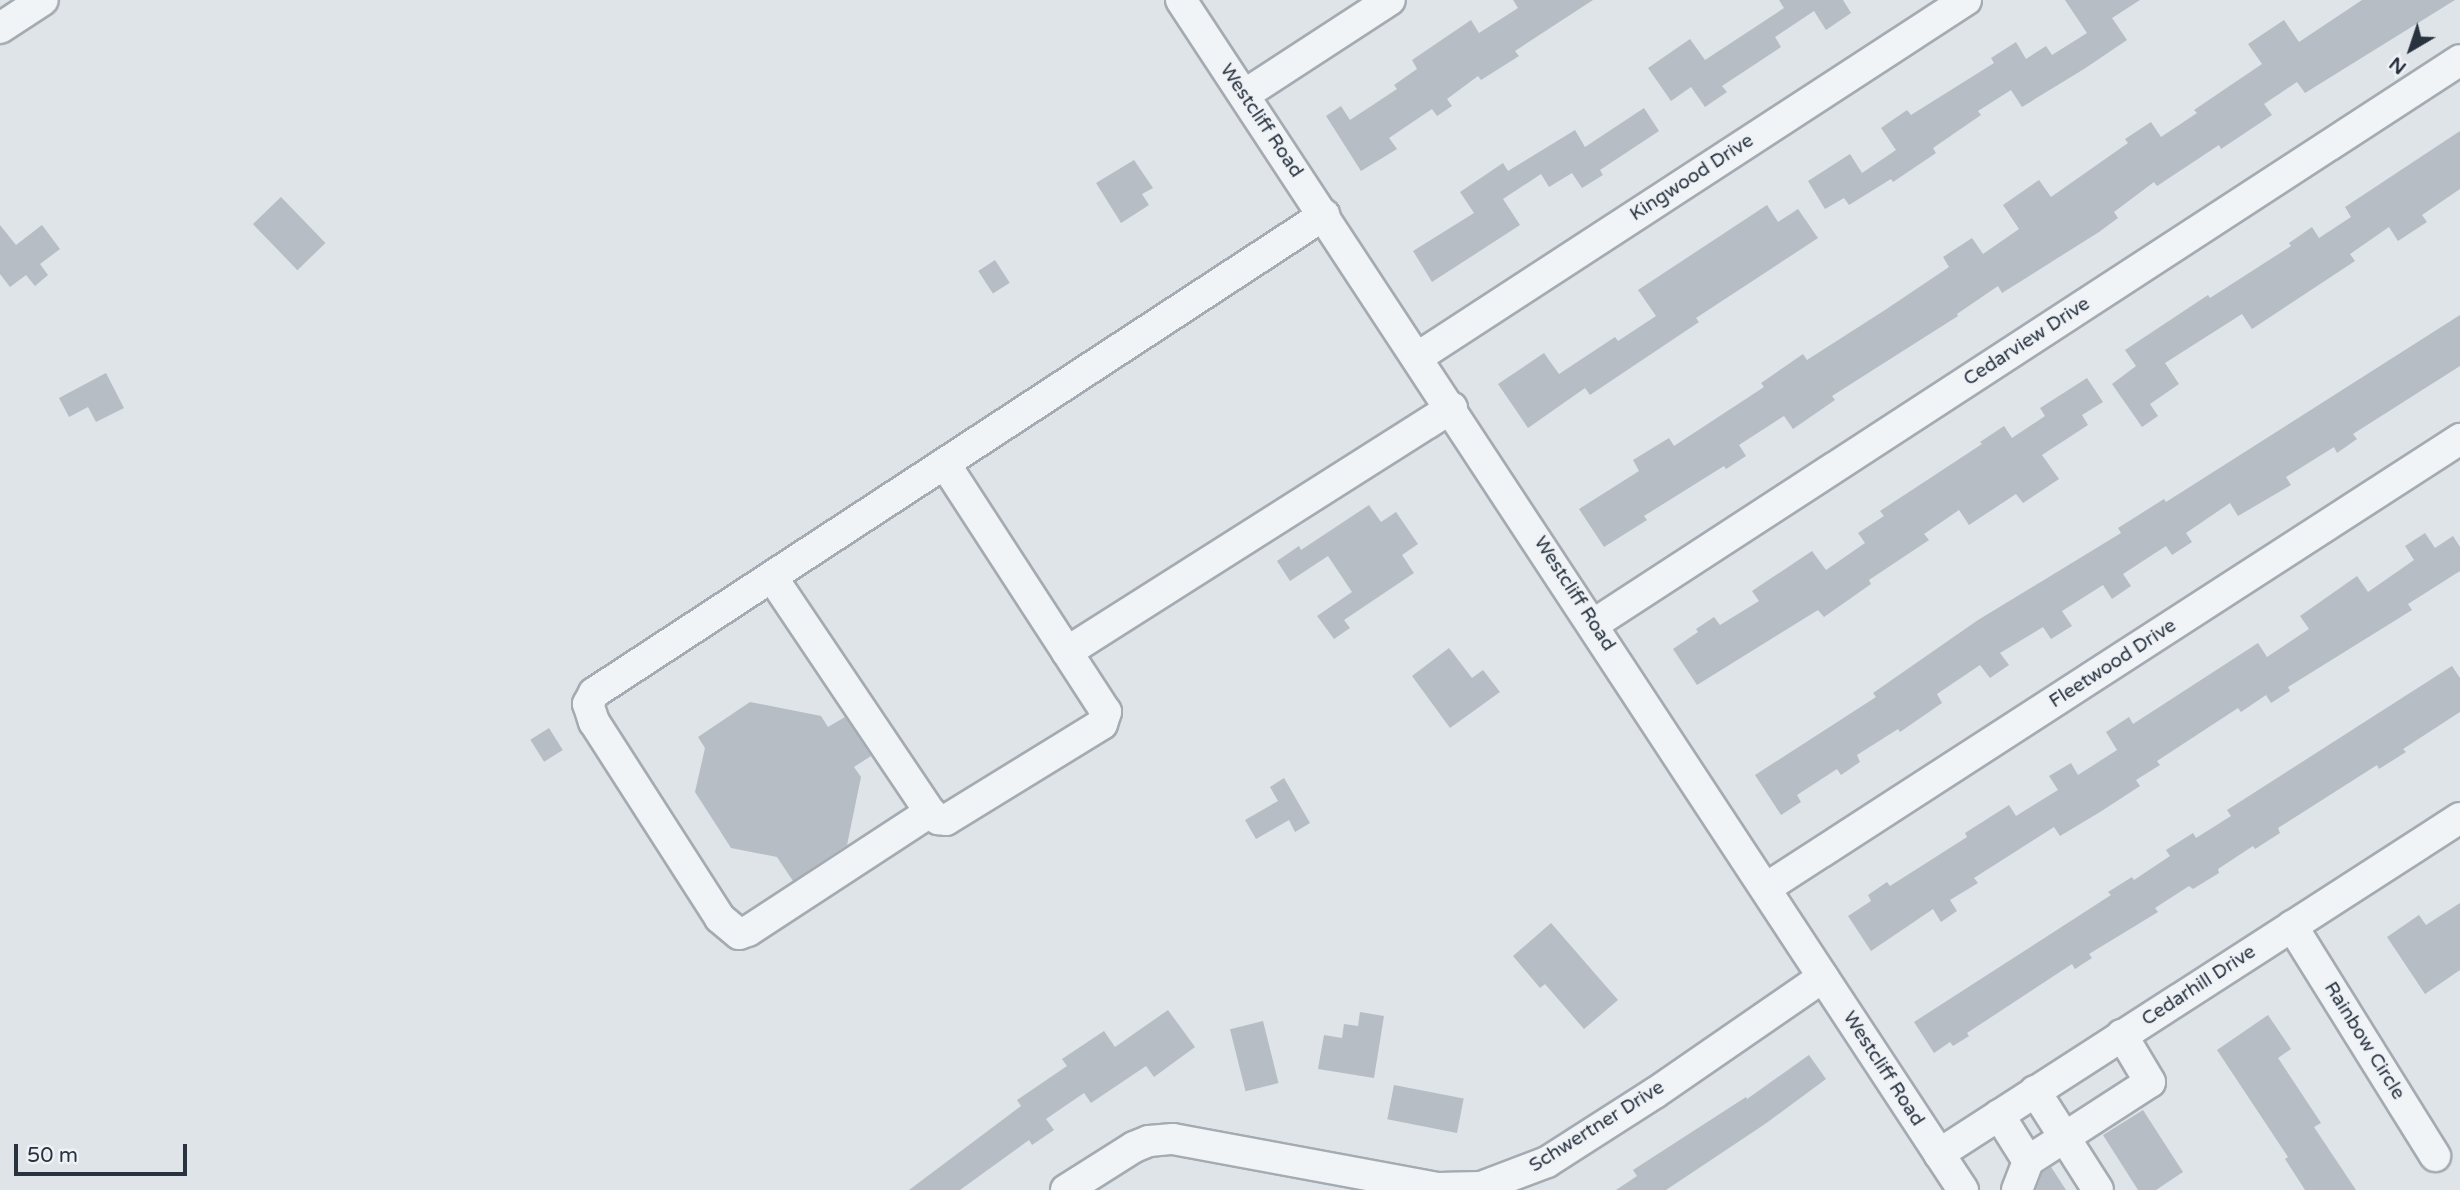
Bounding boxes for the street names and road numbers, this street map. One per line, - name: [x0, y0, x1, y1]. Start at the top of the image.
- street label: Westcliff Road: [1215, 60, 1307, 182]
- street label: Kingwood Drive: [1626, 130, 1758, 226]
- street label: Cedarview Drive: [1960, 293, 2094, 391]
- street label: Westcliff Road: [1528, 532, 1620, 656]
- street label: Fleetwood Drive: [2045, 615, 2181, 713]
- street label: Cedarhill Drive: [2138, 941, 2260, 1031]
- street label: Rainbow Circle: [2319, 978, 2409, 1104]
- street label: Westcliff Road: [1837, 1007, 1929, 1131]
- street label: Schwertner Drive: [1525, 1076, 1669, 1178]

